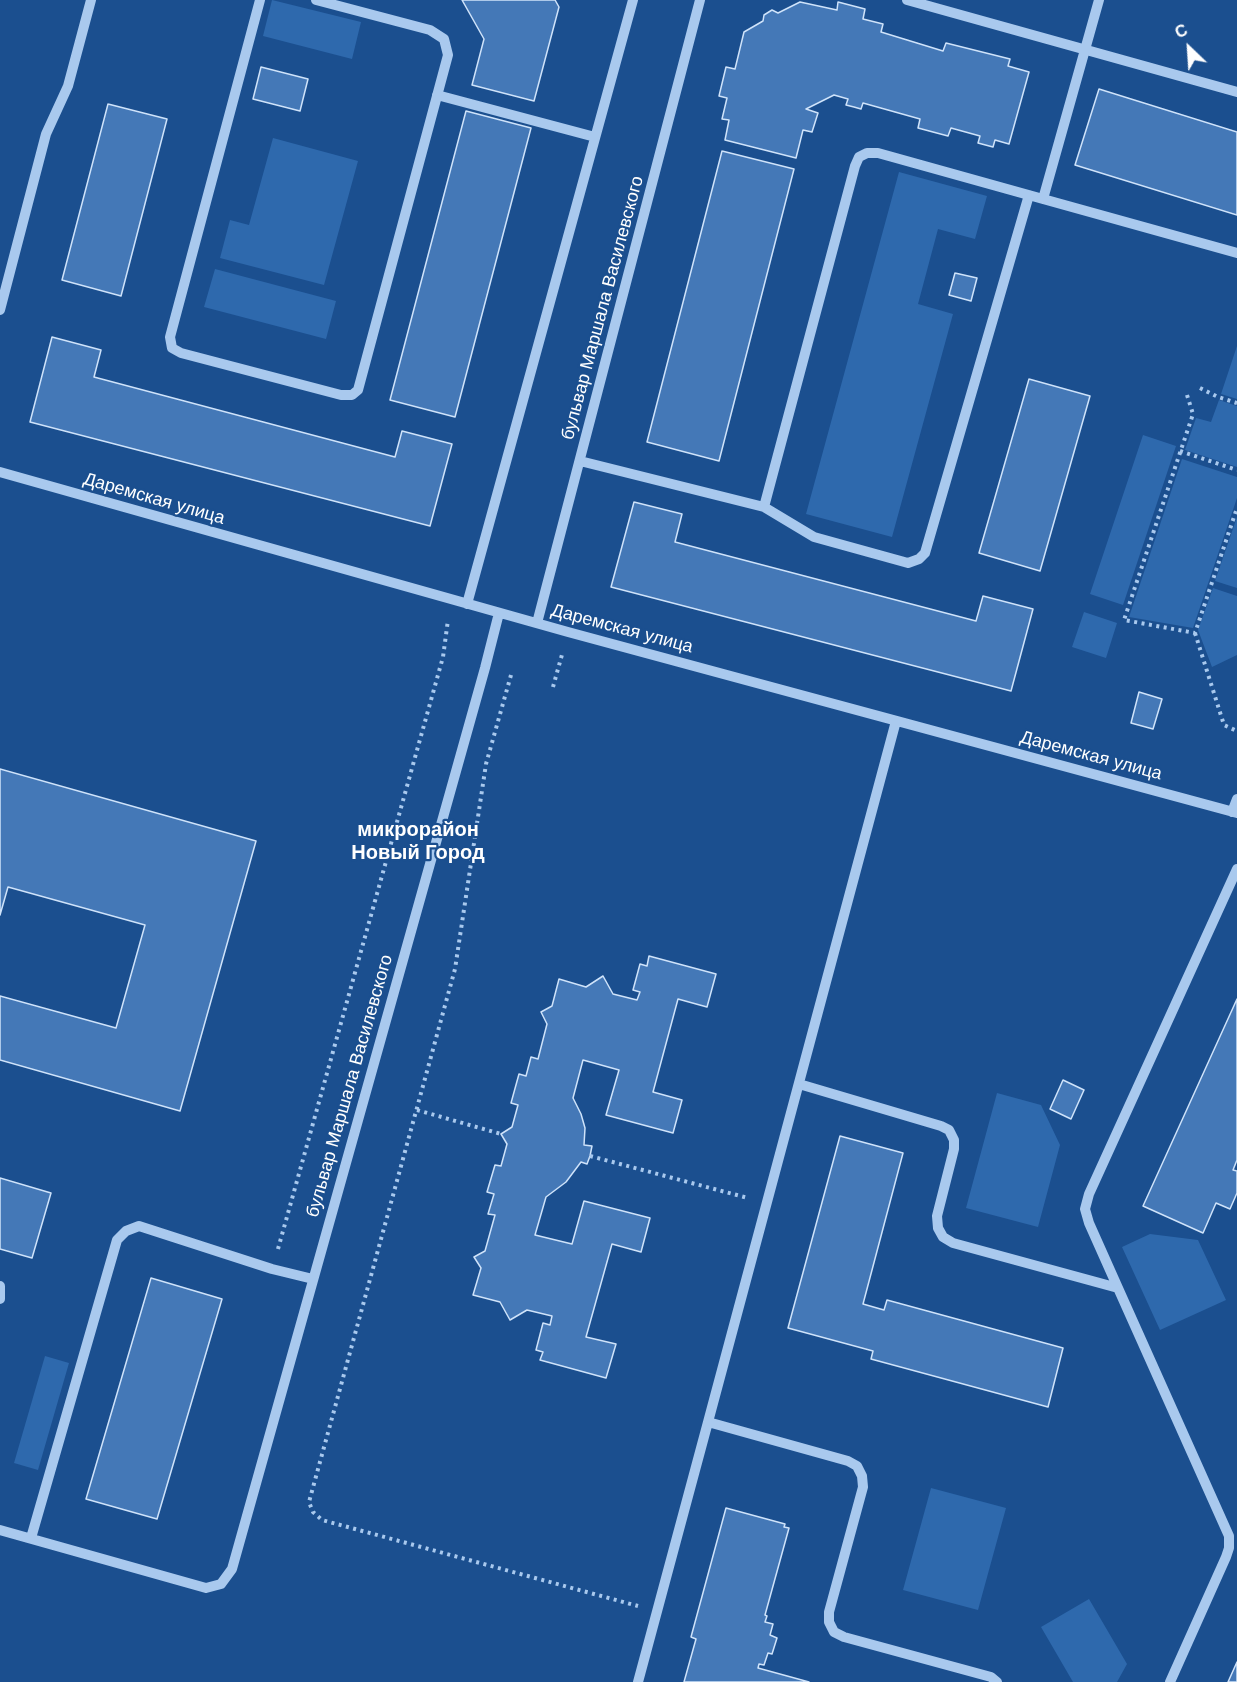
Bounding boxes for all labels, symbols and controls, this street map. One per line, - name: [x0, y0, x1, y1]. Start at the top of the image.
- north arrow: [1159, 18, 1219, 78]
- text: С: [1172, 21, 1190, 41]
- street label: бульвар Маршала Василевского: [557, 174, 649, 442]
- street label: Даремская улица: [81, 468, 227, 530]
- street label: Даремская улица: [549, 600, 695, 658]
- street label: Даремская улица: [1018, 727, 1164, 785]
- district label: микрорайон Новый Город: [351, 818, 485, 865]
- street label: бульвар Маршала Василевского: [302, 952, 398, 1220]

